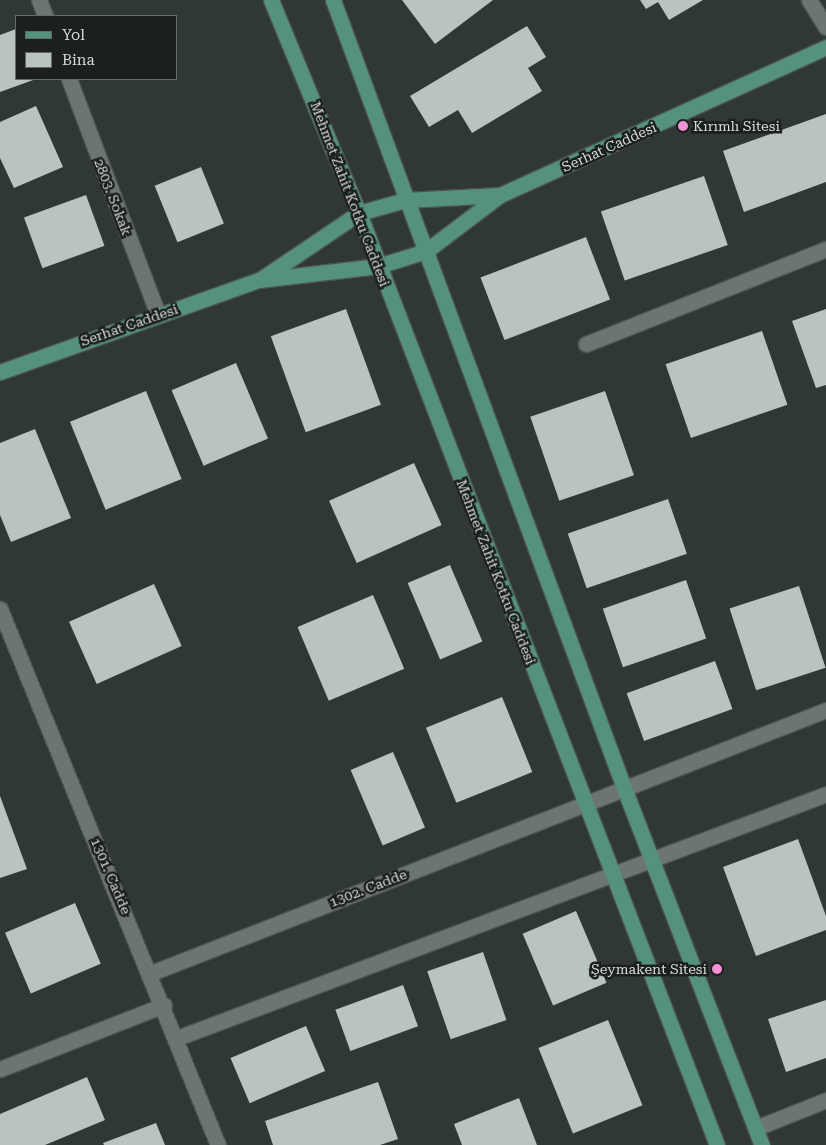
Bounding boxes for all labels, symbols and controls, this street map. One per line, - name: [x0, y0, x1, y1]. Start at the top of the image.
- legend: [15, 15, 178, 80]
- text: Yol: [62, 26, 85, 44]
- text: Bina: [62, 51, 95, 69]
- street label: Mehmet Zahit Kotku Caddesi: [307, 99, 393, 289]
- place label: Kırımlı Sitesi: [693, 118, 780, 134]
- street label: Serhat Caddesi: [559, 119, 659, 175]
- marker: Kırımlı Sitesi: [677, 120, 689, 132]
- street label: 2803. Sokak: [91, 156, 135, 238]
- street label: Serhat Caddesi: [78, 300, 180, 350]
- street label: Mehmet Zahit Kotku Caddesi: [453, 477, 539, 667]
- street label: 1301. Cadde: [87, 835, 135, 917]
- street label: 1302. Cadde: [327, 866, 409, 910]
- place label: Şeymakent Sitesi: [591, 961, 707, 977]
- marker: Şeymakent Sitesi: [711, 963, 723, 975]

